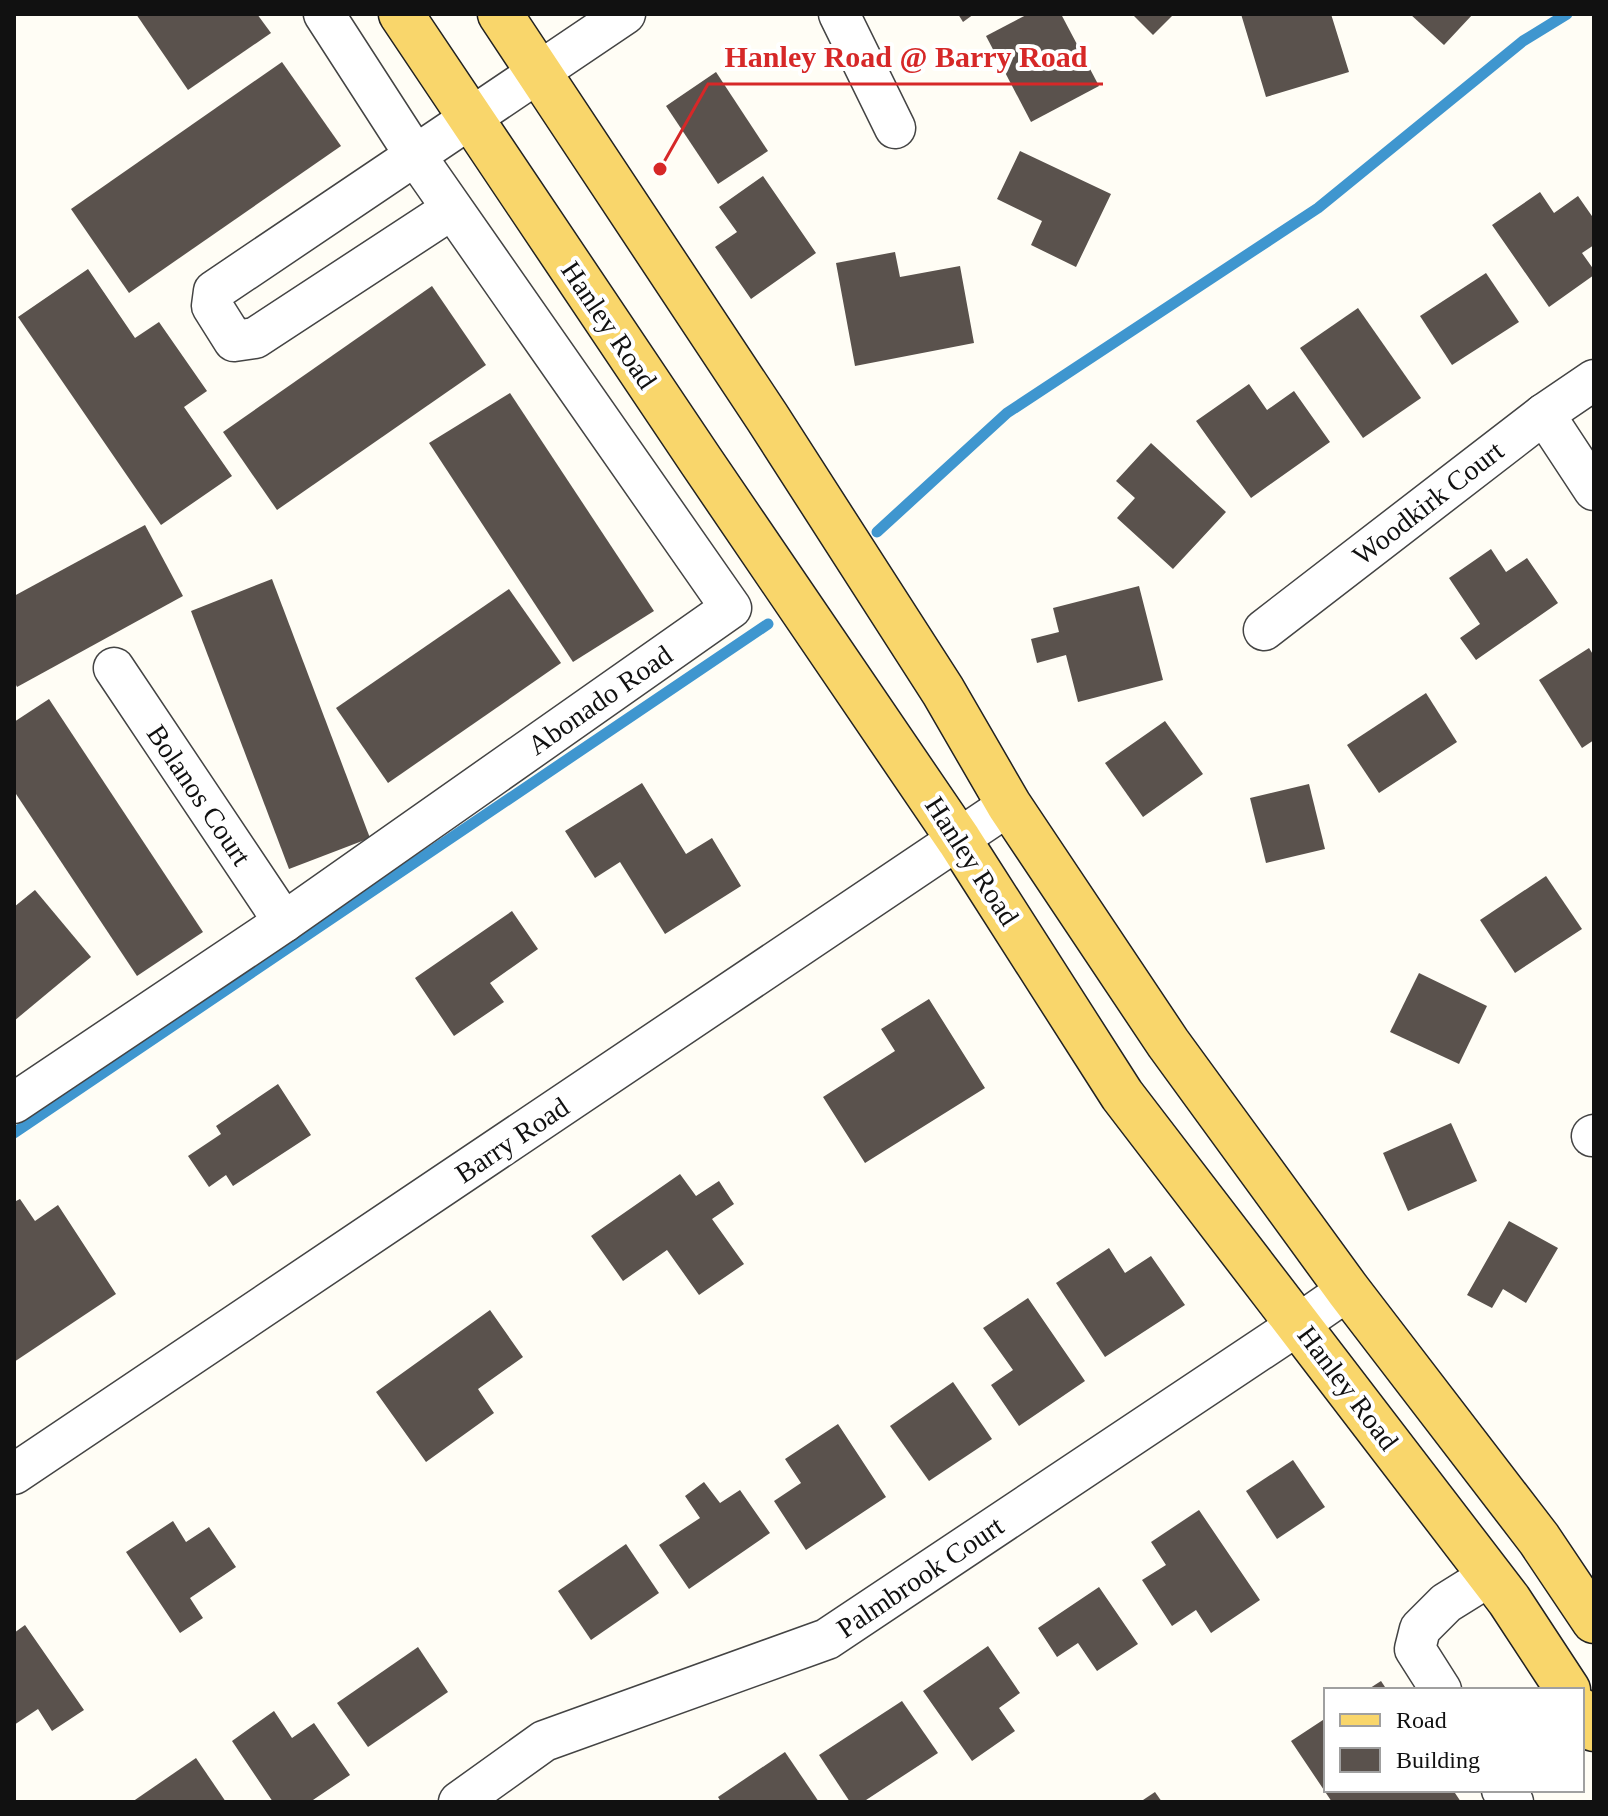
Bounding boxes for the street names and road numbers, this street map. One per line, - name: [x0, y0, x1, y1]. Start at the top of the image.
- street label: Hanley Road: [555, 255, 663, 395]
- street label: Woodkirk Court: [1347, 435, 1509, 571]
- street label: Abonado Road: [522, 639, 678, 761]
- street label: Bolanos Court: [141, 719, 257, 871]
- street label: Hanley Road: [919, 791, 1025, 931]
- street label: Barry Road: [450, 1091, 574, 1189]
- street label: Hanley Road: [1291, 1320, 1405, 1456]
- street label: Palmbrook Court: [831, 1510, 1009, 1644]

